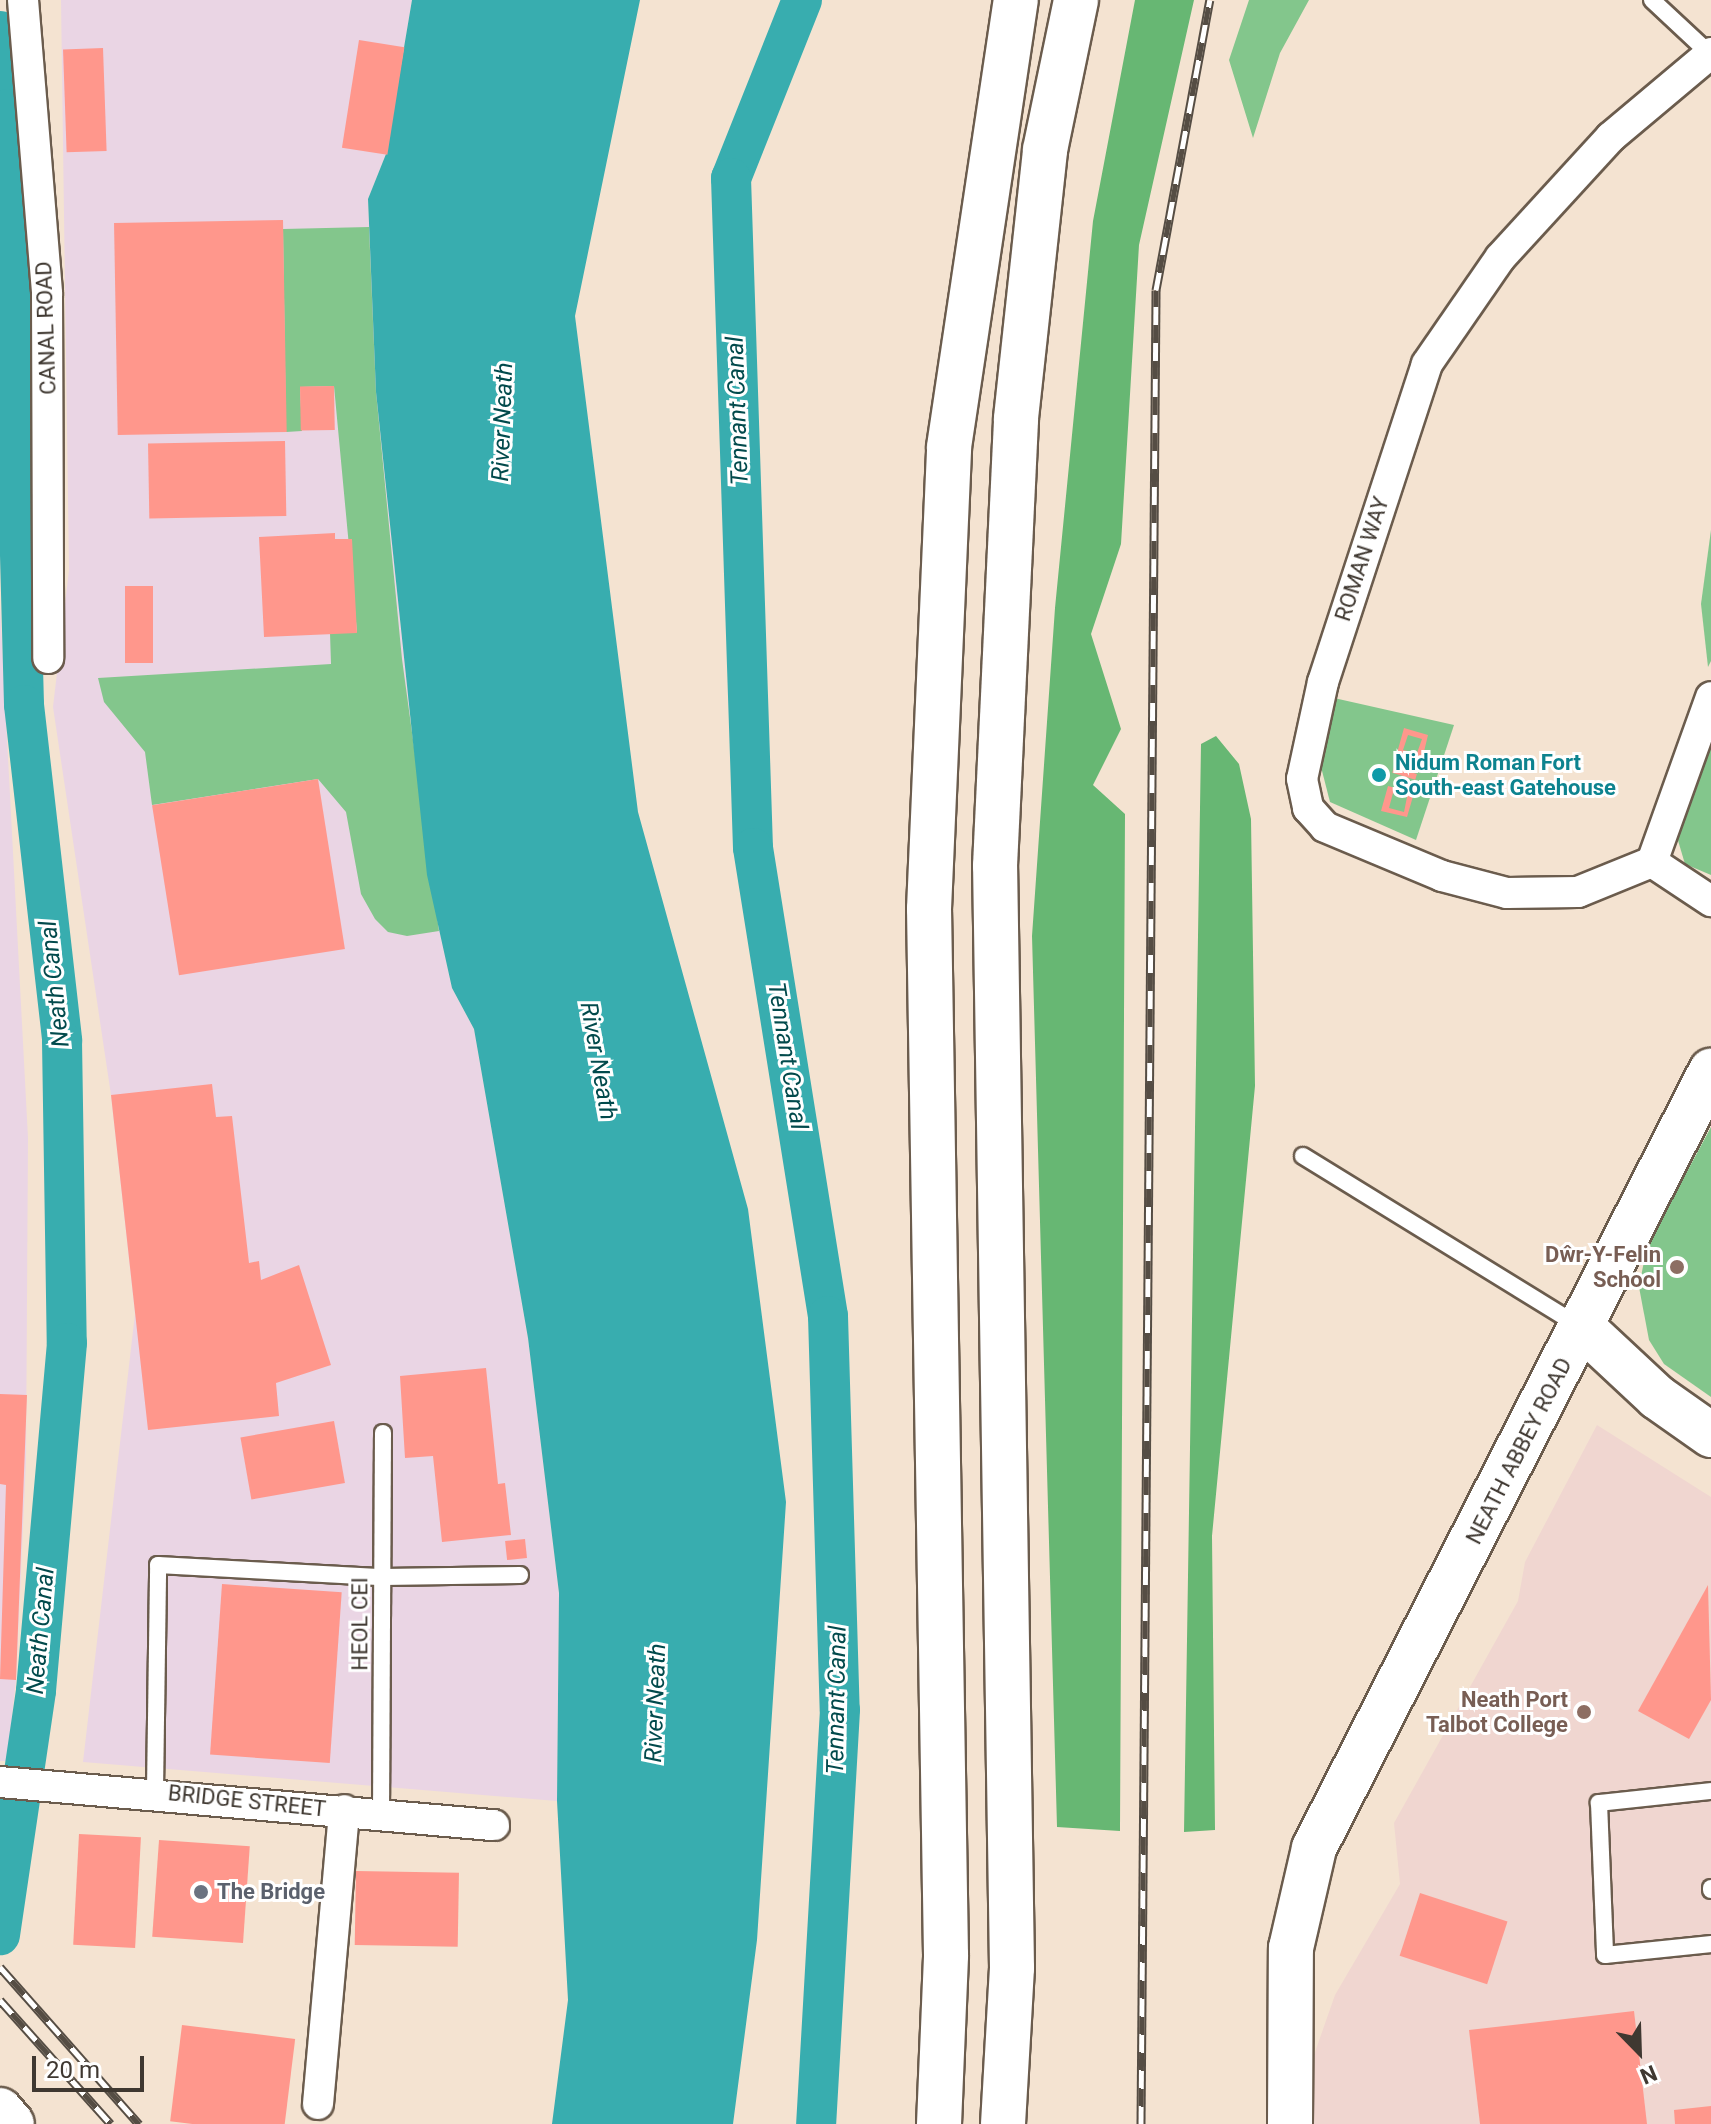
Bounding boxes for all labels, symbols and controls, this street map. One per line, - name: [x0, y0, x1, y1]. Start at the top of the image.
- street label: CANAL ROAD: [30, 261, 62, 395]
- water label: Tennant Canal: [721, 336, 755, 486]
- water label: River Neath: [487, 362, 519, 482]
- street label: ROMAN WAY: [1329, 493, 1395, 625]
- place label: Nidum Roman Fort South-east Gatehouse: [1395, 749, 1616, 800]
- marker: Nidum Roman Fort South-east Gatehouse: [1370, 766, 1388, 784]
- water label: Neath Canal: [34, 919, 76, 1049]
- water label: Tennant Canal: [761, 980, 813, 1132]
- water label: River Neath: [573, 1000, 623, 1122]
- place label: Dŵr-Y-Felin School: [1545, 1241, 1661, 1292]
- marker: Dŵr-Y-Felin School: [1668, 1258, 1686, 1276]
- street label: NEATH ABBEY ROAD: [1461, 1353, 1577, 1549]
- water label: Neath Canal: [21, 1567, 61, 1695]
- street label: HEOL CEI: [347, 1577, 373, 1671]
- water label: Tennant Canal: [821, 1625, 853, 1775]
- water label: River Neath: [640, 1643, 672, 1763]
- place label: Neath Port Talbot College: [1426, 1686, 1568, 1738]
- marker: Neath Port Talbot College: [1575, 1703, 1593, 1721]
- street label: BRIDGE STREET: [167, 1780, 327, 1822]
- place label: The Bridge: [217, 1879, 325, 1905]
- marker: The Bridge: [192, 1883, 210, 1901]
- north arrow: [1599, 2012, 1679, 2092]
- scale bar: [36, 2040, 148, 2090]
- text: 20 m: [46, 2056, 100, 2084]
- text: N: [1637, 2060, 1661, 2089]

